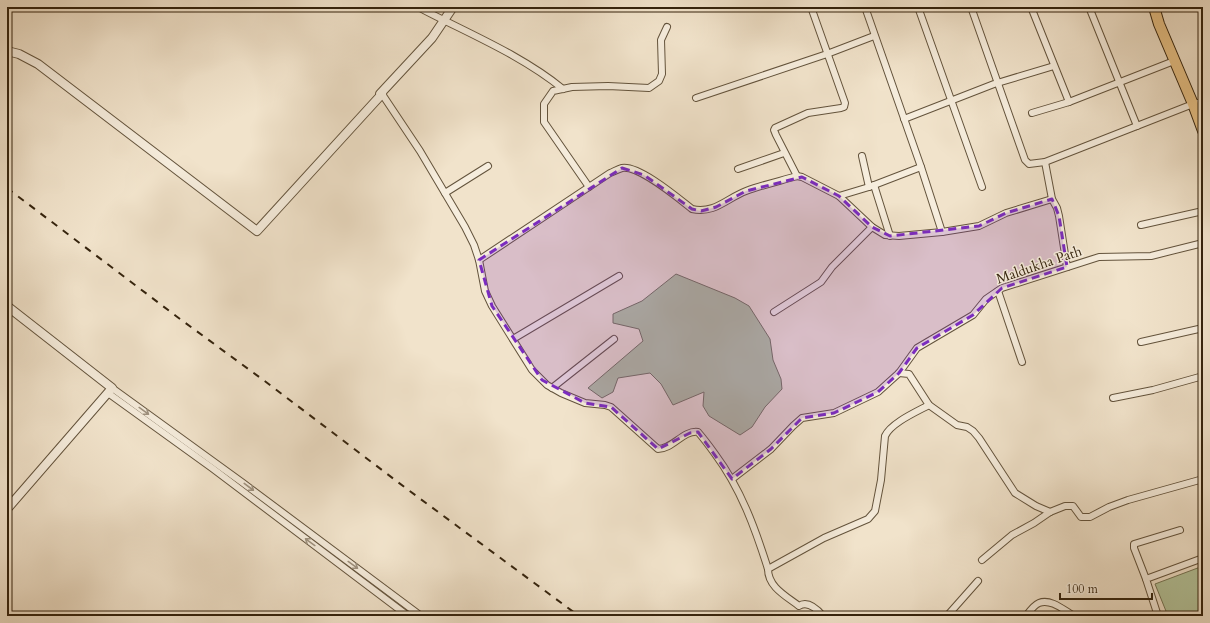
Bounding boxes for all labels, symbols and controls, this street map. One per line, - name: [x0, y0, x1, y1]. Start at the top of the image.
- street label: Maldukha Path: [994, 241, 1085, 289]
- one-way arrow: [138, 406, 149, 415]
- one-way arrow: [243, 483, 254, 491]
- one-way arrow: [305, 538, 316, 546]
- one-way arrow: [347, 561, 358, 569]
- scale bar: [1060, 575, 1152, 601]
- text: 100 m: [1066, 581, 1099, 597]

